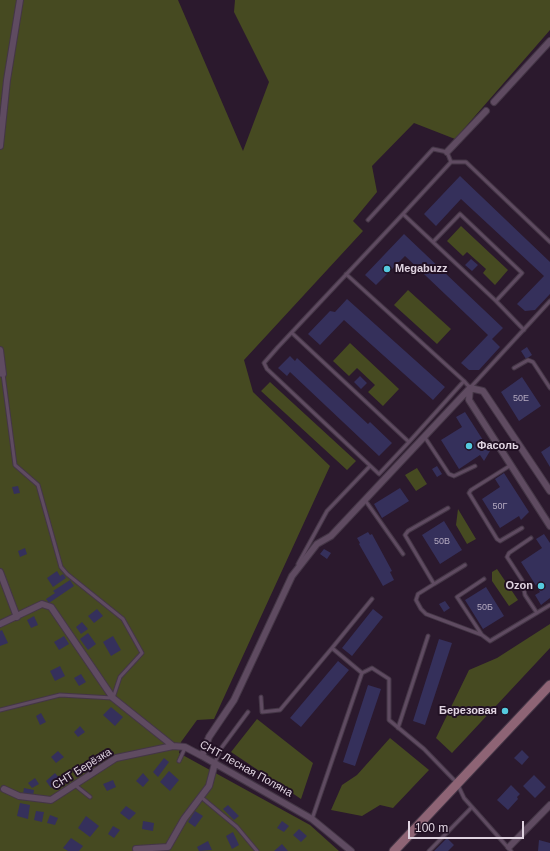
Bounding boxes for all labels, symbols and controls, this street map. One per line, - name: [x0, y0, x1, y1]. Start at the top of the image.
- place label: Megabuzz: [395, 262, 448, 276]
- marker: Megabuzz: [382, 264, 392, 274]
- house number: 50Е: [513, 394, 529, 404]
- place label: Фасоль: [477, 439, 519, 453]
- marker: Фасоль: [464, 441, 474, 451]
- house number: 50Г: [493, 502, 507, 512]
- house number: 50В: [434, 537, 450, 547]
- place label: Ozon: [506, 579, 533, 593]
- marker: Ozon: [536, 581, 546, 591]
- house number: 50Б: [477, 603, 493, 613]
- place label: Березовая: [439, 704, 497, 718]
- marker: Березовая: [500, 706, 510, 716]
- street label: СНТ Лесная Поляна: [197, 738, 295, 800]
- street label: СНТ Берёзка: [50, 746, 114, 792]
- scale bar: [410, 813, 526, 839]
- text: 100 m: [415, 821, 448, 835]

